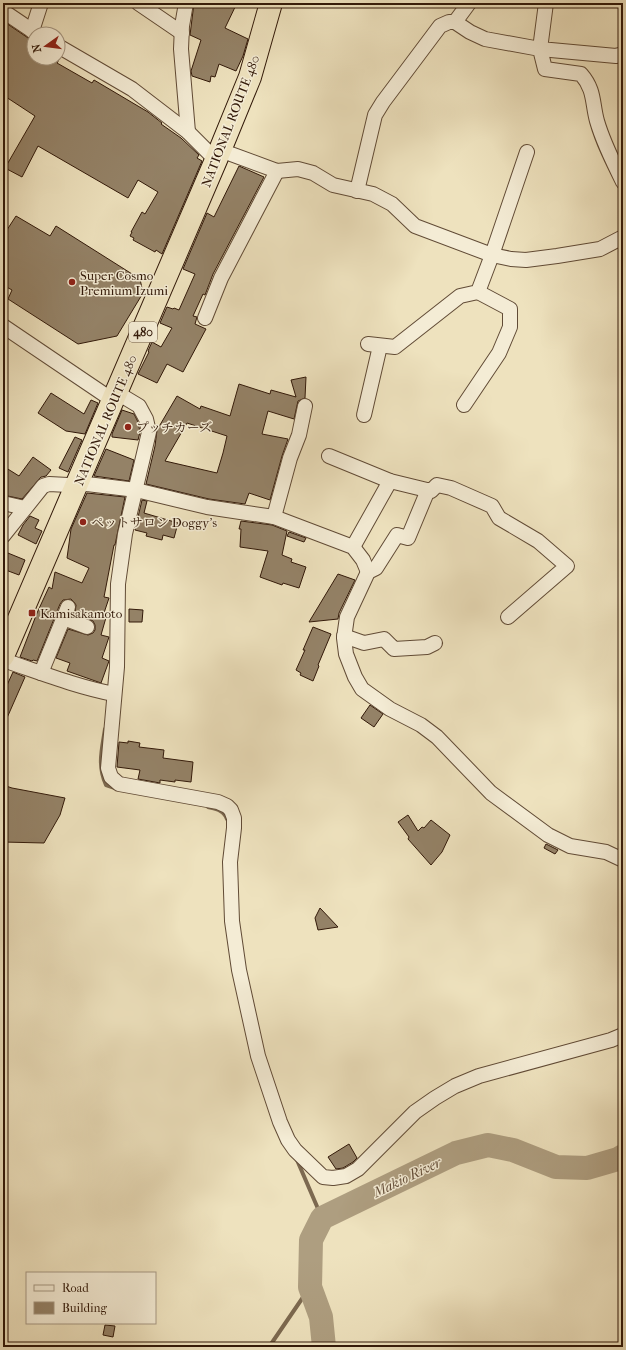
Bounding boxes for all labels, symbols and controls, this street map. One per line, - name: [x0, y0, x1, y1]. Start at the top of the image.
- north arrow: [26, 26, 66, 66]
- text: N: [29, 42, 44, 54]
- street label: NATIONAL ROUTE 480: [198, 53, 263, 189]
- place label: Super Cosmo Premium Izumi: [80, 268, 168, 298]
- marker: Super Cosmo Premium Izumi: [67, 277, 77, 287]
- road number: 480: [129, 322, 157, 342]
- street label: NATIONAL ROUTE 480: [71, 353, 140, 488]
- place label: プッチカーズ: [136, 420, 212, 435]
- marker: プッチカーズ: [123, 422, 133, 432]
- place label: ペットサロン Doggy's: [91, 515, 217, 530]
- marker: ペットサロン Doggy's: [78, 517, 88, 527]
- place label: Kamisakamoto: [40, 606, 123, 621]
- marker: Kamisakamoto: [27, 608, 37, 618]
- water label: Makio River: [370, 1153, 445, 1202]
- legend: [26, 1272, 156, 1324]
- text: Road: [62, 1281, 89, 1295]
- text: Building: [62, 1301, 107, 1315]

